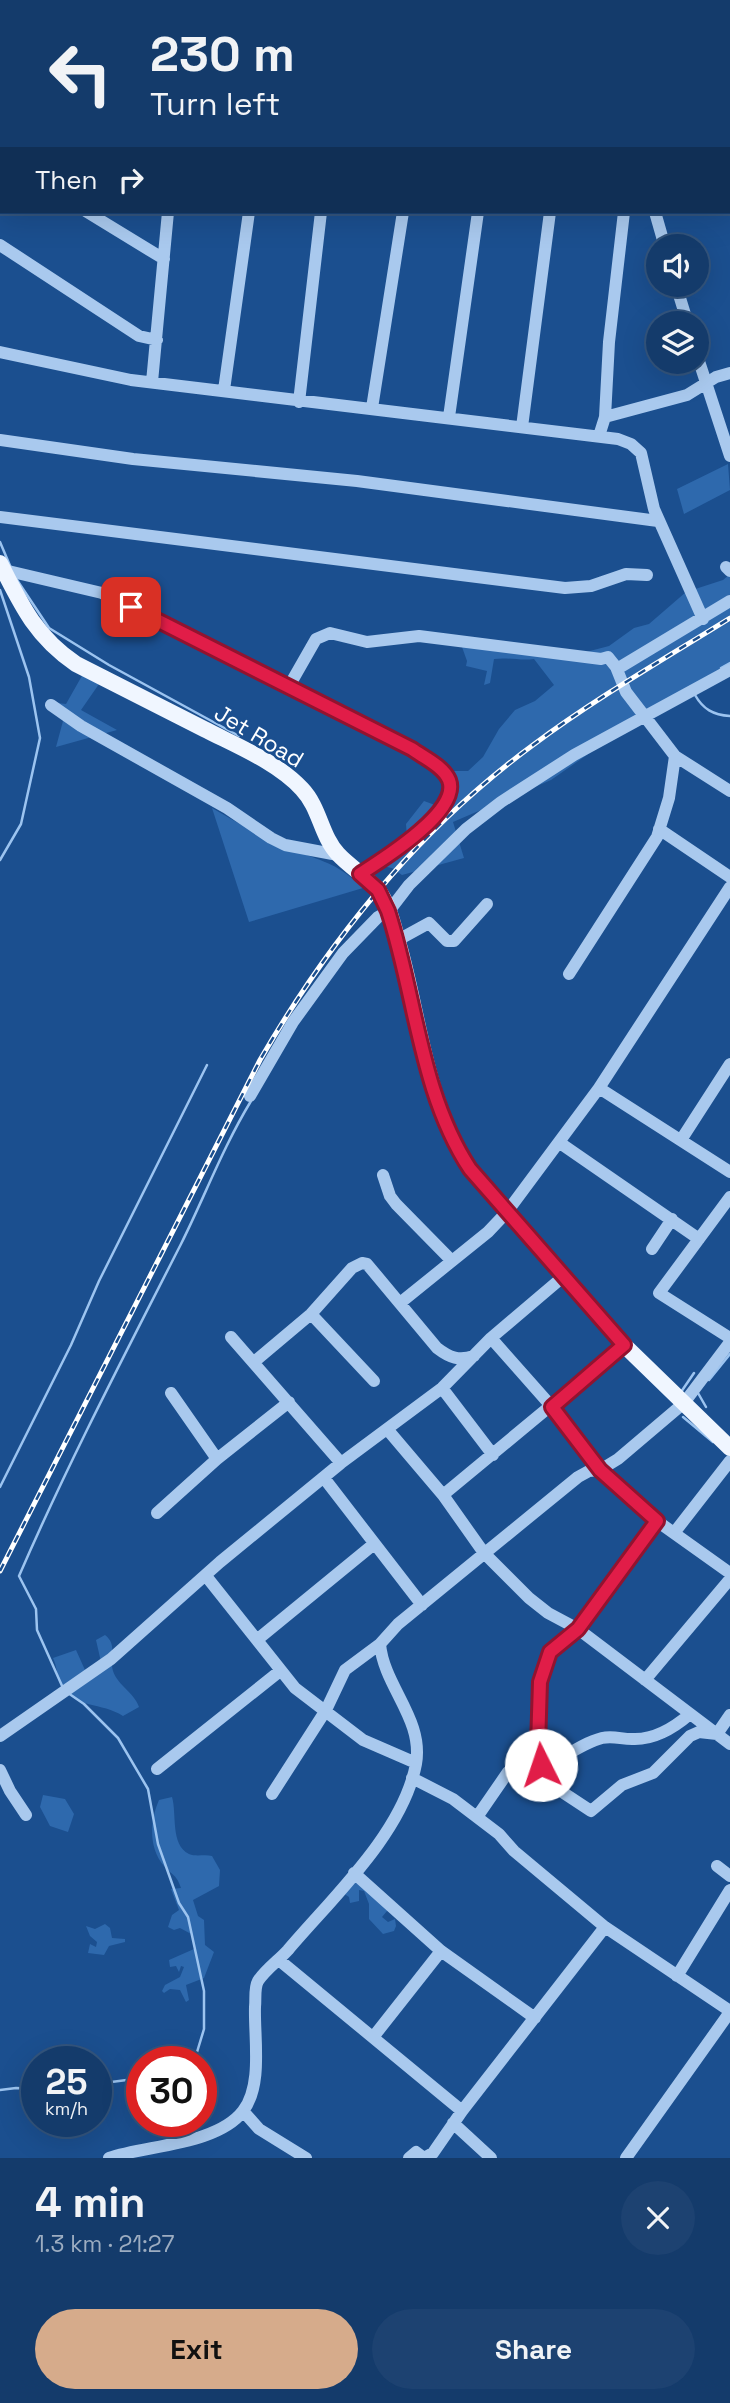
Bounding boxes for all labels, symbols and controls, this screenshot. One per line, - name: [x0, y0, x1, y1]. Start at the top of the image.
- text: 230 m: [150, 23, 295, 85]
- icon: left: [35, 28, 126, 119]
- text: Turn left: [150, 84, 280, 124]
- icon: right: [112, 161, 150, 199]
- text: Then: [35, 163, 98, 197]
- map controls: [646, 234, 709, 374]
- button: sound: [646, 234, 709, 297]
- button: layers: [646, 311, 709, 374]
- pin: [101, 577, 161, 637]
- icon: arrive: [112, 588, 150, 626]
- street label: Jet Road: [209, 698, 309, 774]
- position arrow: [504, 1728, 578, 1802]
- speed limit sign: 30: [126, 2046, 217, 2137]
- text: 25: [46, 2060, 87, 2104]
- text: km/h: [45, 2097, 88, 2120]
- text: 4 min: [35, 2176, 145, 2229]
- button: close: [621, 2181, 695, 2255]
- text: 1.3 km · 21:27: [35, 2229, 174, 2259]
- button: Exit: [35, 2309, 358, 2389]
- button: Share: [372, 2309, 695, 2389]

